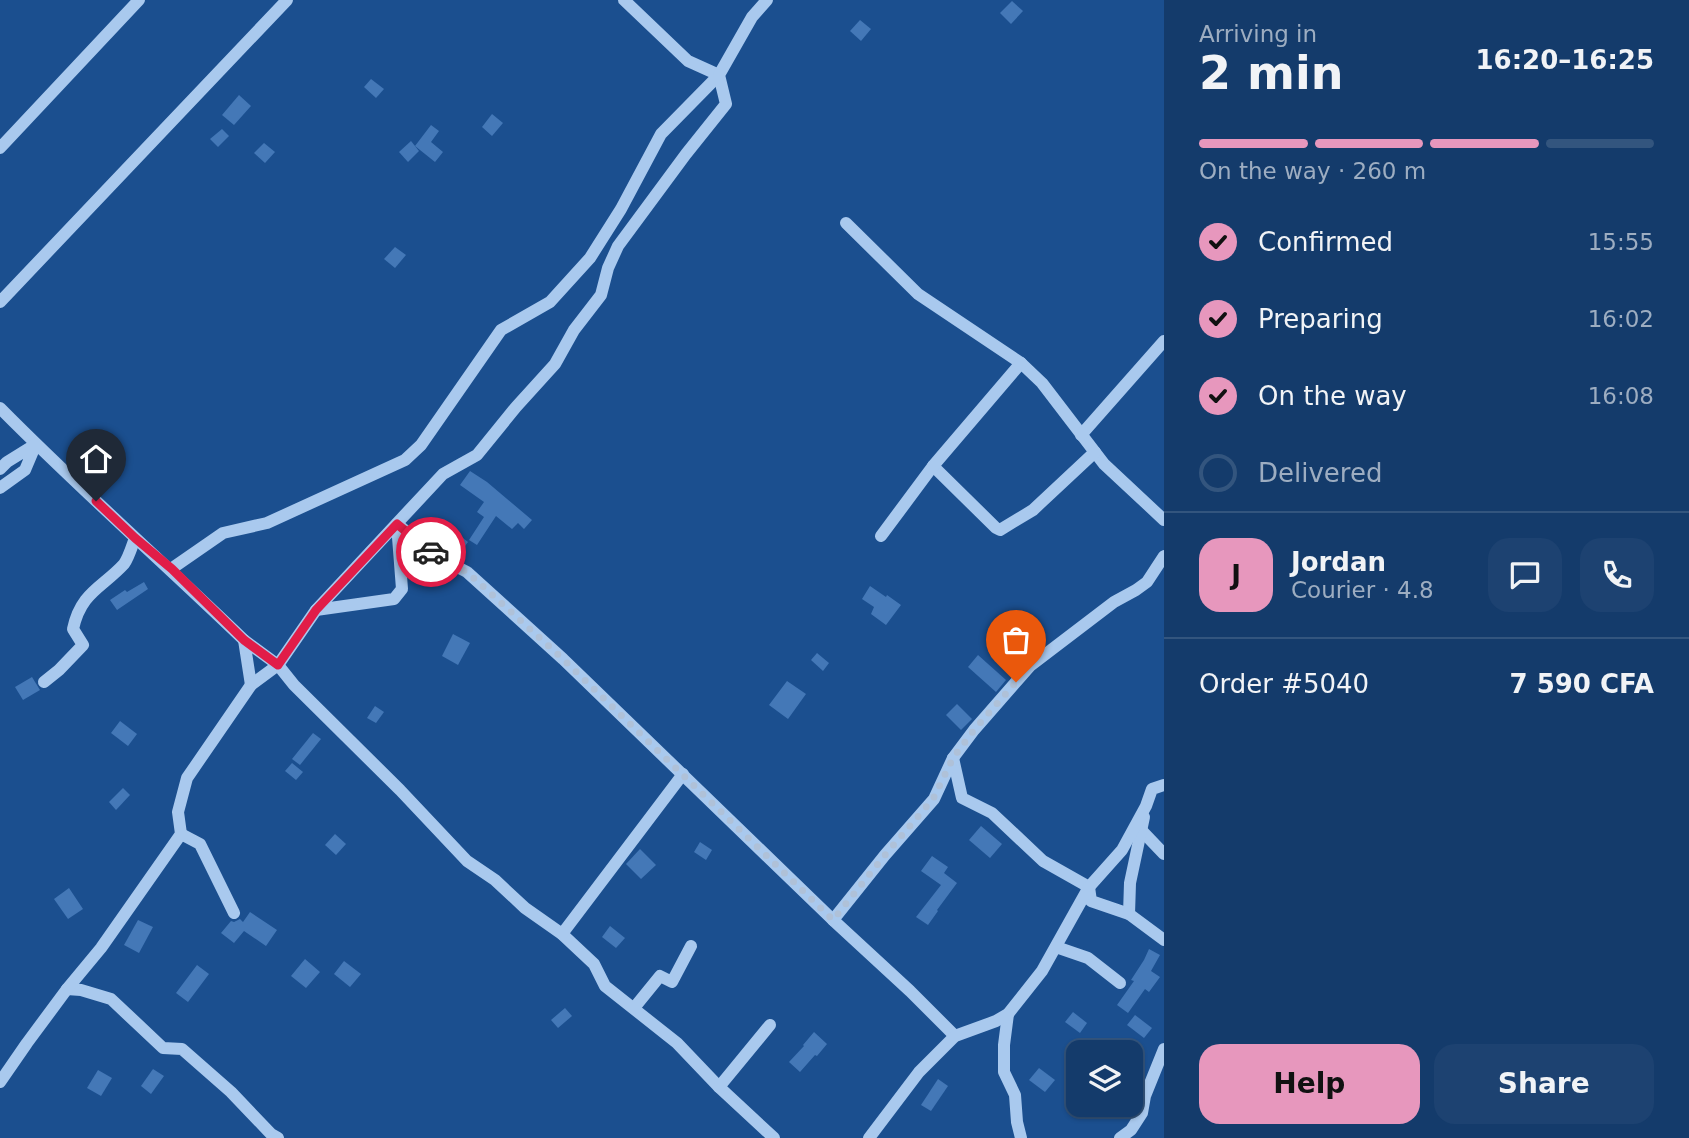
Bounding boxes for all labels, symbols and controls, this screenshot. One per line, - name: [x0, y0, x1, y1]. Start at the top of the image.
- text: Arriving in: [1199, 21, 1317, 47]
- text: 16:20–16:25: [1475, 45, 1654, 75]
- text: 2 min: [1199, 46, 1343, 100]
- text: On the way · 260 m: [1199, 158, 1426, 184]
- icon: check: [1199, 223, 1237, 261]
- text: Confirmed: [1258, 227, 1393, 257]
- text: 15:55: [1588, 229, 1654, 255]
- icon: check: [1199, 300, 1237, 338]
- text: Preparing: [1258, 304, 1383, 334]
- text: 16:02: [1588, 306, 1654, 332]
- icon: check: [1199, 377, 1237, 415]
- text: On the way: [1258, 381, 1407, 411]
- text: 16:08: [1588, 383, 1654, 409]
- pin: [66, 429, 126, 501]
- icon: home: [77, 440, 115, 478]
- text: Delivered: [1258, 458, 1382, 488]
- courier: [396, 517, 466, 587]
- icon: car: [412, 533, 450, 571]
- button: chat: [1488, 538, 1562, 612]
- button: phone: [1580, 538, 1654, 612]
- text: Jordan: [1291, 547, 1386, 577]
- text: J: [1231, 560, 1241, 590]
- text: Courier · 4.8: [1291, 577, 1434, 603]
- pin: [986, 610, 1046, 682]
- icon: bag: [997, 621, 1035, 659]
- text: Order #5040: [1199, 669, 1369, 699]
- text: 7 590 CFA: [1510, 669, 1654, 699]
- map controls: [1066, 1040, 1143, 1117]
- button: layers: [1066, 1040, 1143, 1117]
- button: Help: [1199, 1044, 1420, 1124]
- button: Share: [1434, 1044, 1654, 1124]

